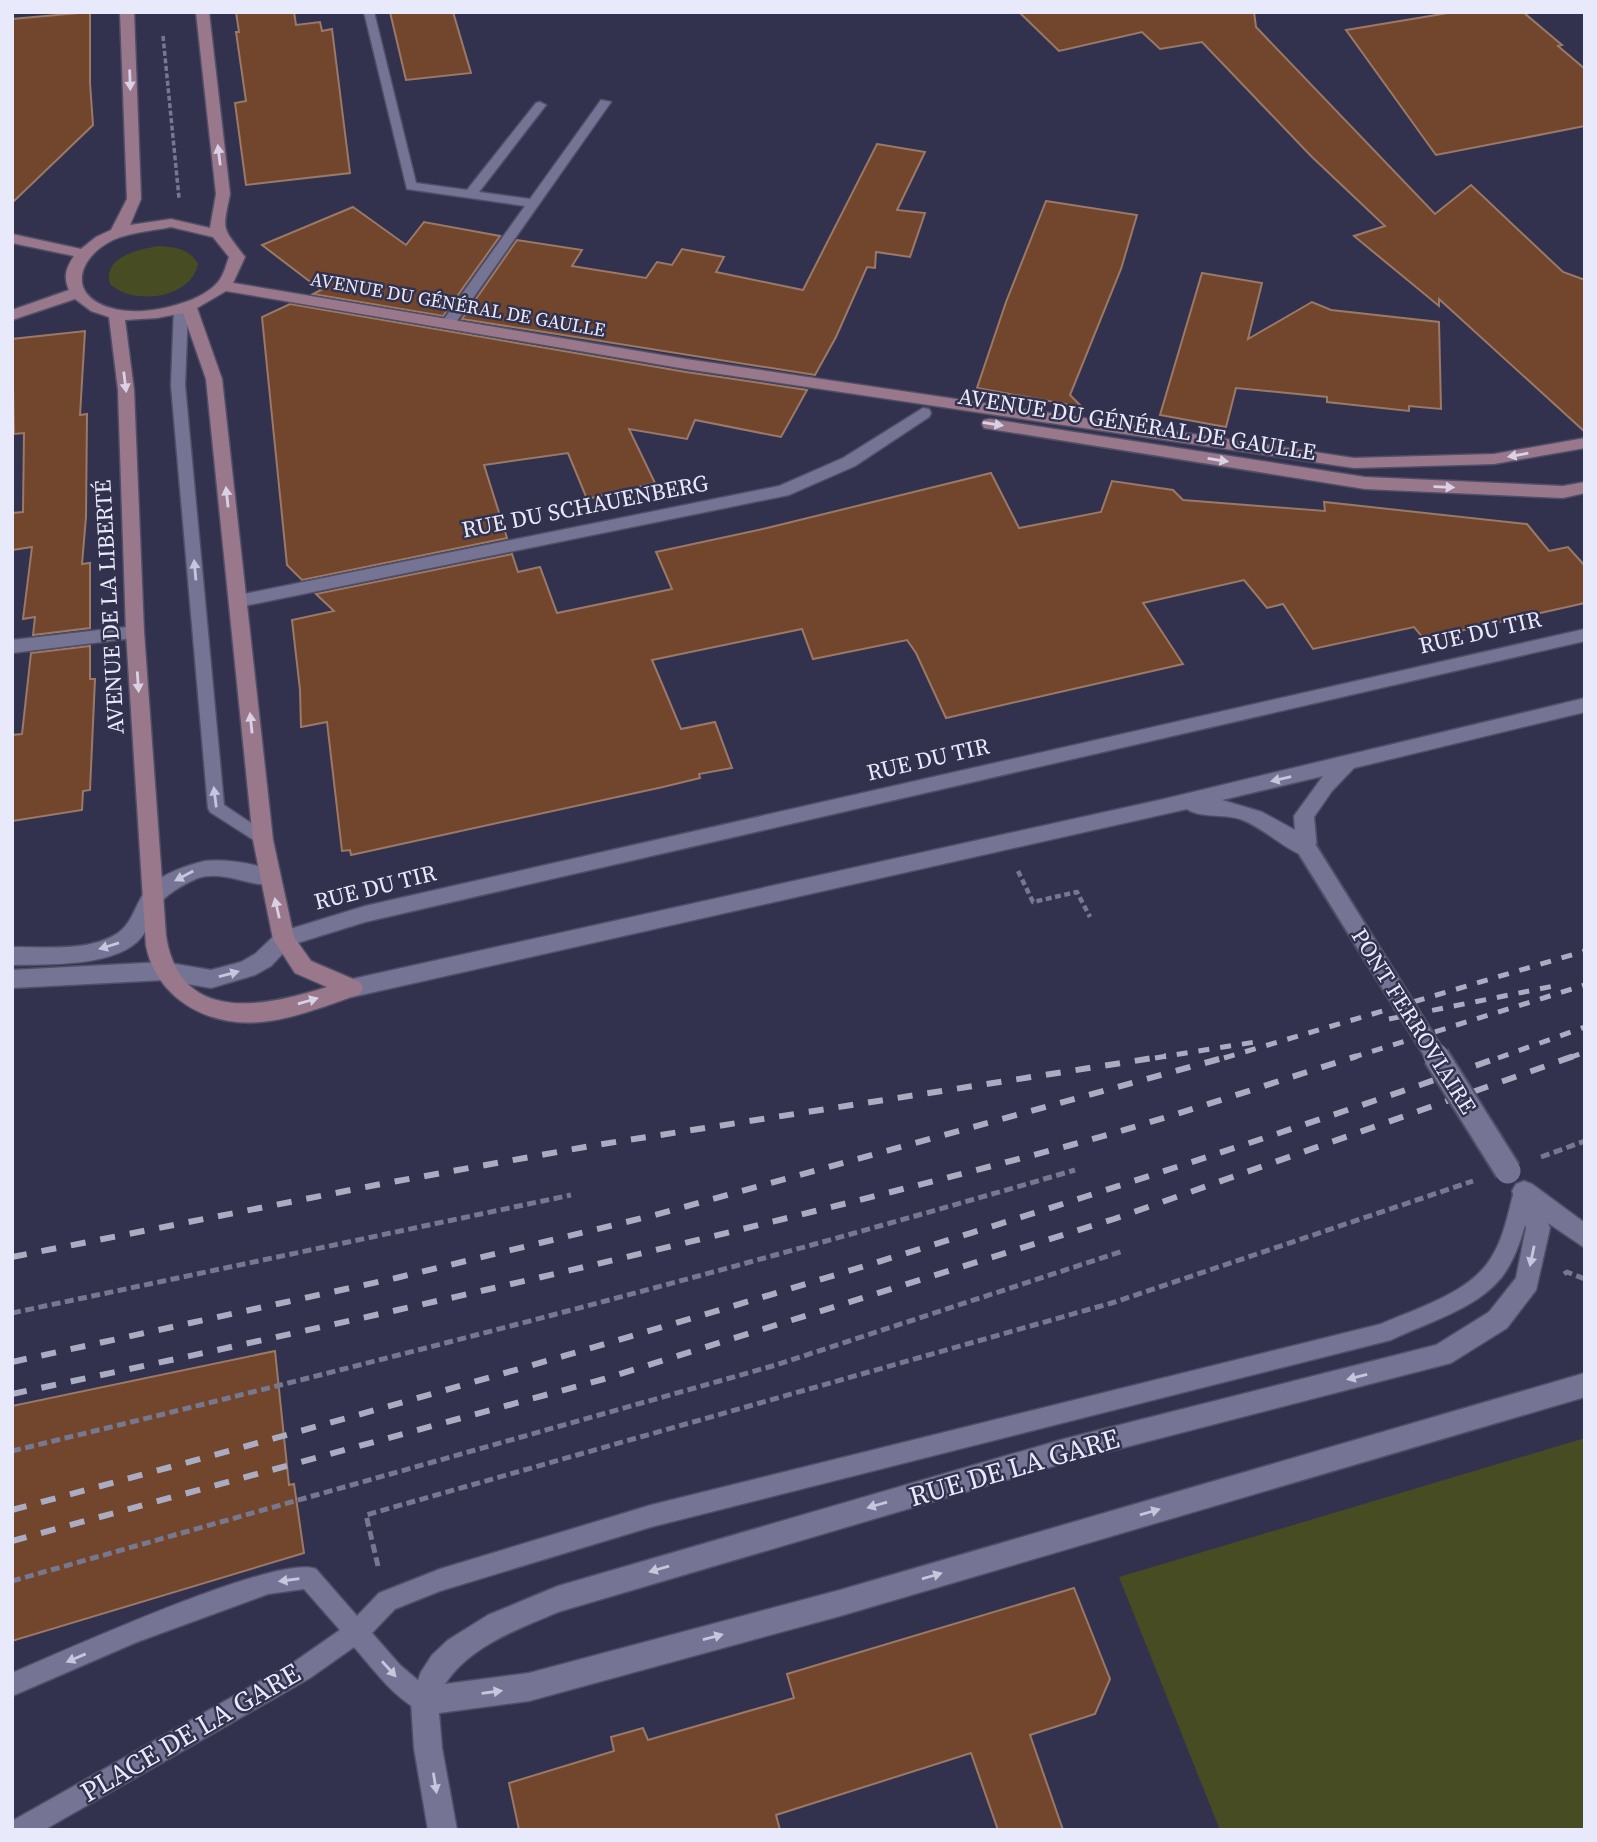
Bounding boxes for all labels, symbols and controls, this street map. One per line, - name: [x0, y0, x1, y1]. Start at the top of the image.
- one-way arrow: [124, 70, 135, 92]
- one-way arrow: [213, 144, 224, 166]
- street label: AVENUE DU GÉNÉRAL DE GAULLE: [309, 265, 607, 343]
- one-way arrow: [119, 371, 130, 393]
- street label: AVENUE DU GÉNÉRAL DE GAULLE: [956, 380, 1318, 468]
- one-way arrow: [982, 419, 1004, 430]
- one-way arrow: [1506, 450, 1528, 461]
- one-way arrow: [1207, 455, 1229, 466]
- street label: RUE DU SCHAUENBERG: [459, 466, 711, 546]
- street label: AVENUE DE LA LIBERTÉ: [86, 479, 132, 735]
- one-way arrow: [1433, 481, 1455, 492]
- one-way arrow: [221, 486, 232, 508]
- one-way arrow: [189, 559, 200, 581]
- street label: RUE DU TIR: [1416, 602, 1544, 662]
- one-way arrow: [133, 672, 144, 694]
- one-way arrow: [245, 712, 256, 734]
- street label: RUE DU TIR: [864, 729, 992, 789]
- one-way arrow: [1270, 774, 1292, 785]
- one-way arrow: [210, 786, 221, 808]
- street label: RUE DU TIR: [311, 856, 439, 918]
- one-way arrow: [174, 869, 194, 881]
- one-way arrow: [271, 897, 282, 919]
- street label: PONT FERROVIAIRE: [1344, 922, 1484, 1120]
- one-way arrow: [98, 941, 119, 951]
- one-way arrow: [219, 968, 240, 978]
- one-way arrow: [297, 995, 318, 1005]
- one-way arrow: [1526, 1245, 1537, 1267]
- one-way arrow: [1346, 1372, 1368, 1383]
- street label: RUE DE LA GARE: [904, 1419, 1124, 1515]
- one-way arrow: [866, 1501, 887, 1511]
- one-way arrow: [1140, 1507, 1161, 1517]
- one-way arrow: [648, 1565, 669, 1575]
- one-way arrow: [922, 1571, 943, 1581]
- one-way arrow: [278, 1574, 300, 1585]
- one-way arrow: [702, 1631, 724, 1642]
- one-way arrow: [65, 1652, 86, 1663]
- street label: PLACE DE LA GARE: [73, 1654, 307, 1810]
- one-way arrow: [381, 1660, 396, 1677]
- one-way arrow: [481, 1686, 503, 1697]
- one-way arrow: [430, 1772, 441, 1794]

